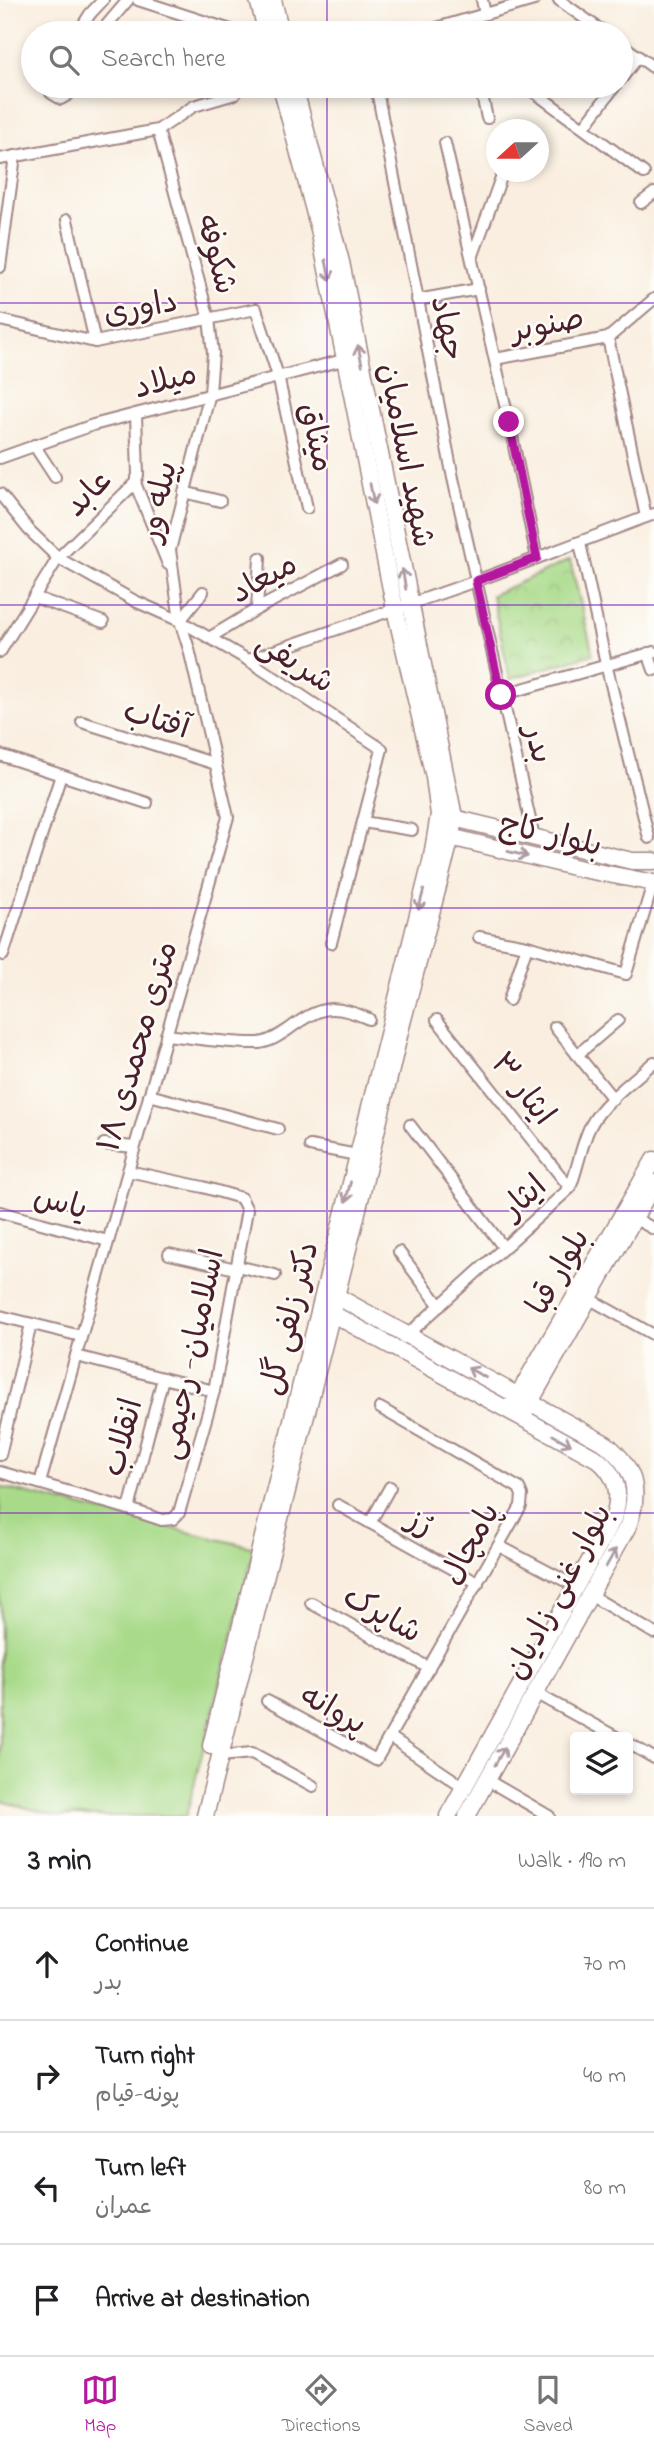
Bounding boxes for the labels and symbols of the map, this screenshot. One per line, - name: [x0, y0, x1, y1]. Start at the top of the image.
- north arrow: [486, 119, 549, 182]
- street label: شکوفه: [181, 210, 248, 300]
- one-way arrow: [322, 258, 336, 281]
- street label: داوری: [100, 279, 182, 340]
- street label: جهاد: [416, 292, 475, 366]
- street label: صنوبر: [504, 296, 589, 357]
- one-way arrow: [352, 344, 366, 367]
- street label: میلاد: [129, 351, 203, 413]
- street label: شهید اسلامیان: [364, 359, 445, 552]
- street label: میثاق: [284, 399, 345, 477]
- route end: [493, 406, 524, 437]
- street label: پیله ور: [128, 457, 192, 549]
- street label: عابد: [55, 460, 124, 529]
- one-way arrow: [365, 482, 379, 505]
- street label: میعاد: [223, 542, 307, 618]
- one-way arrow: [397, 568, 410, 590]
- street label: شریفی: [245, 621, 343, 707]
- route start: [485, 679, 516, 710]
- street label: آفتاب: [117, 689, 196, 754]
- street label: بدر: [509, 718, 564, 768]
- street label: بلوار کاج: [494, 802, 606, 871]
- one-way arrow: [506, 848, 529, 861]
- one-way arrow: [414, 888, 427, 910]
- street label: ۱۸ متری محمدی: [87, 936, 192, 1158]
- street label: ایثار ۳: [478, 1043, 565, 1137]
- street label: ایثار: [490, 1165, 559, 1234]
- street label: یاس: [28, 1175, 92, 1234]
- one-way arrow: [341, 1180, 354, 1203]
- street label: بلوار قبا: [516, 1220, 604, 1325]
- street label: دکتر زلفی گل: [250, 1237, 333, 1401]
- street label: اسلامیان- رحیمی: [148, 1245, 239, 1464]
- one-way arrow: [467, 1366, 488, 1379]
- street label: انقلاب: [91, 1394, 157, 1482]
- one-way arrow: [552, 1433, 572, 1447]
- street label: پامچال: [430, 1495, 514, 1595]
- street label: رُز: [395, 1496, 441, 1551]
- street label: بلوار غنی زادیان: [494, 1496, 626, 1689]
- one-way arrow: [604, 1548, 618, 1568]
- street label: شاپرک: [333, 1575, 429, 1657]
- street label: پروانه: [290, 1673, 375, 1749]
- one-way arrow: [493, 1747, 507, 1767]

